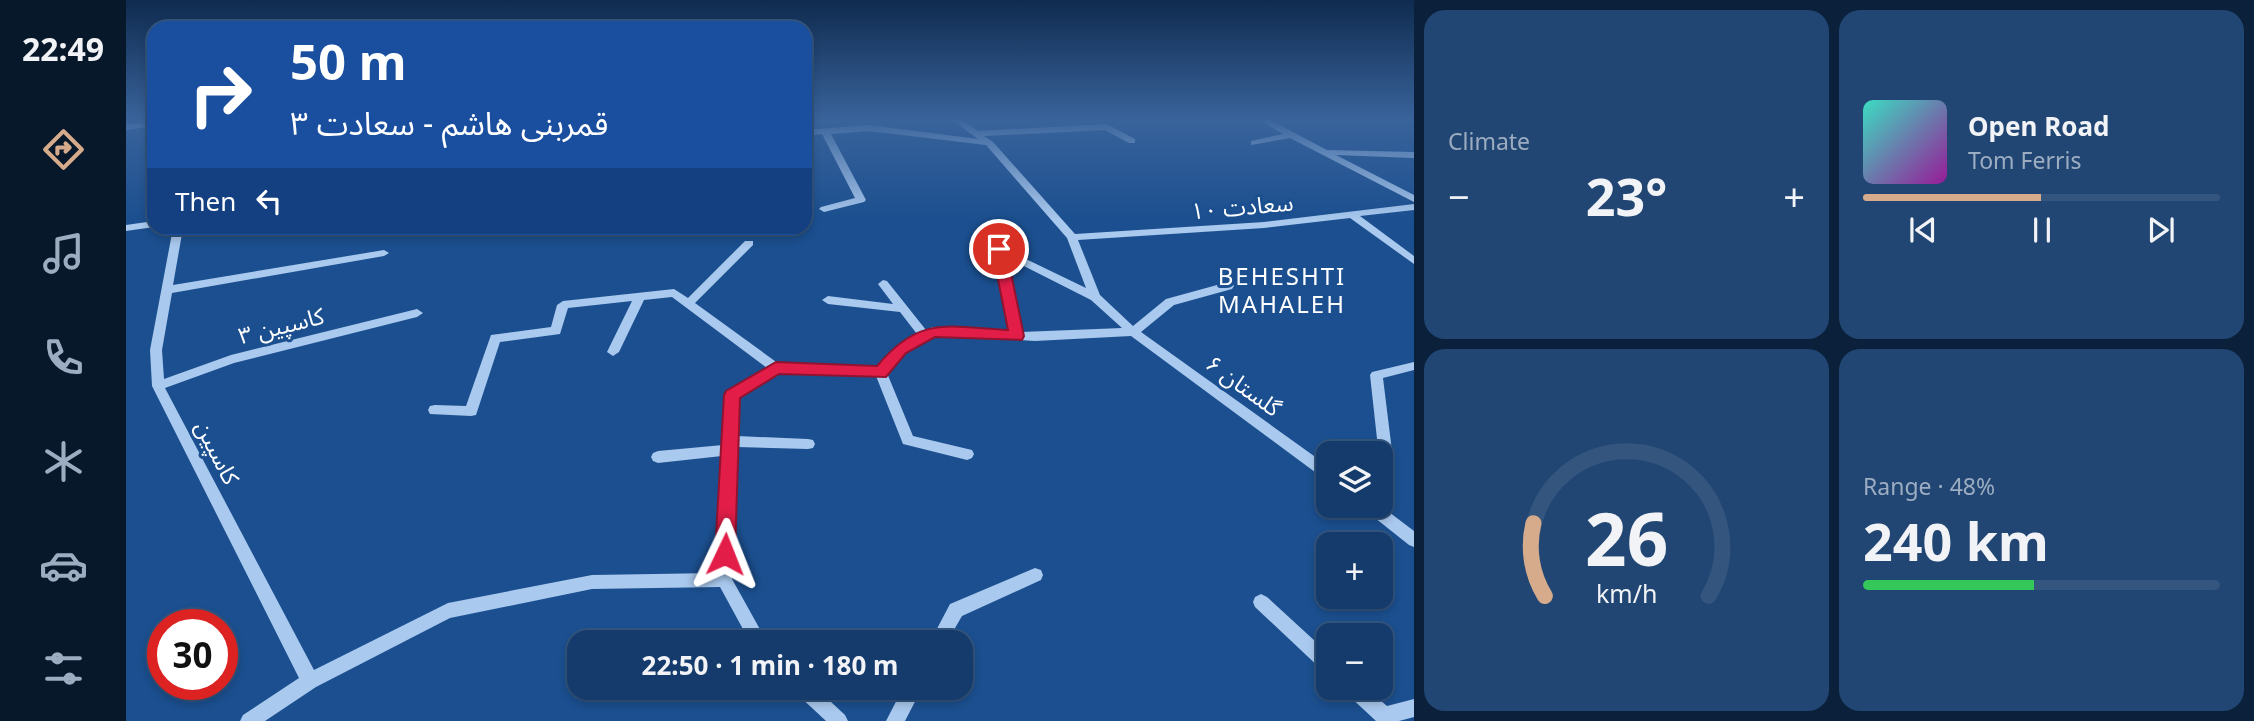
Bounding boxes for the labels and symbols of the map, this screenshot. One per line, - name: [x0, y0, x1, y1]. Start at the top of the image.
- street label: سعادت ۱۰: [1189, 186, 1295, 226]
- pin: [969, 219, 1029, 279]
- district label: BEHESHTI MAHALEH: [1218, 259, 1346, 320]
- street label: کاسپین ۳: [235, 299, 328, 351]
- street label: گلستان ۶: [1200, 347, 1289, 424]
- street label: کاسپین: [188, 414, 248, 490]
- position arrow: [688, 517, 762, 591]
- speed limit sign: 30: [147, 609, 238, 700]

